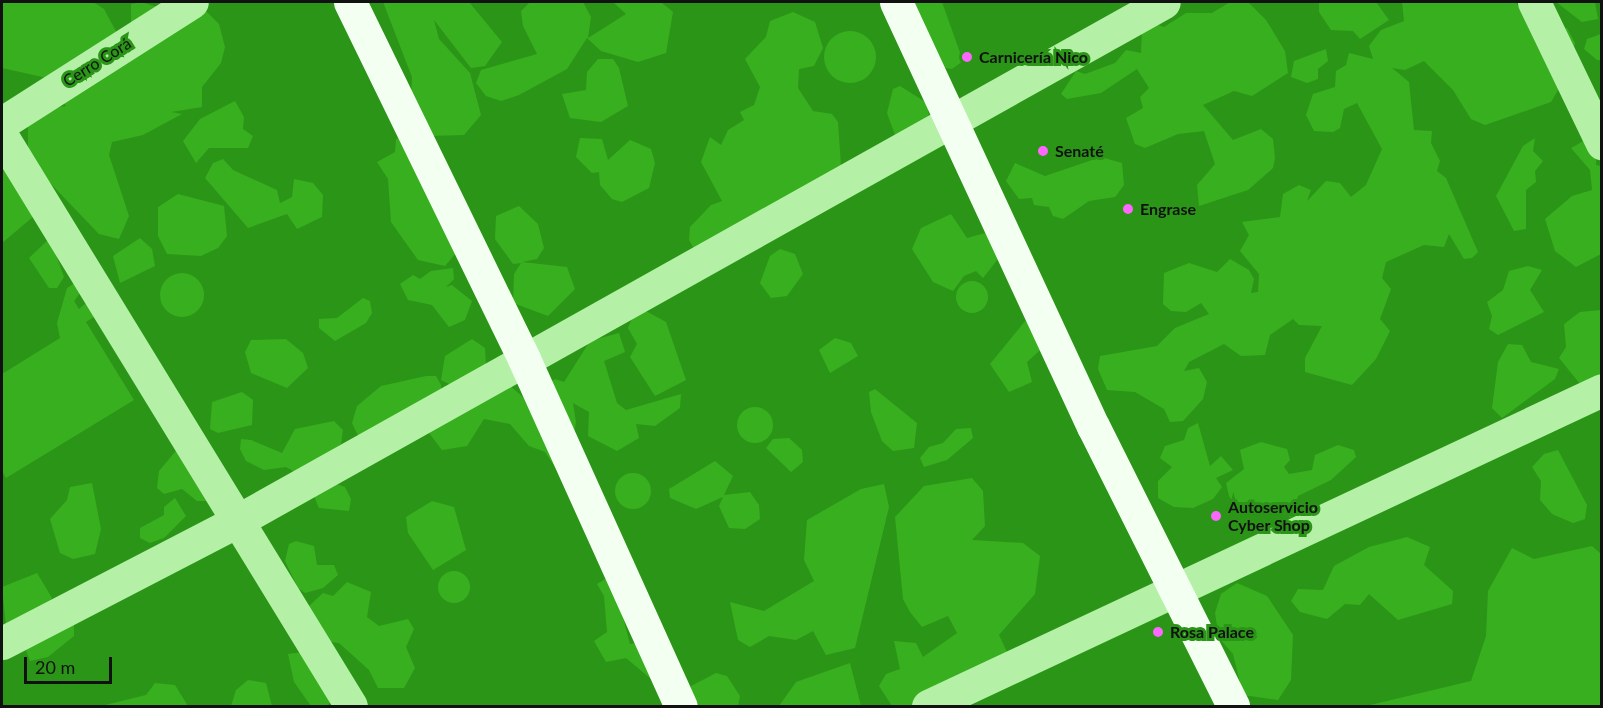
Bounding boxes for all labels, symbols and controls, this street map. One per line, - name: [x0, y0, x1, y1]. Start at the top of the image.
- street label: Cerro Corá: [59, 34, 135, 90]
- place label: Carnicería Nico: [979, 47, 1088, 67]
- marker: Carnicería Nico: [960, 50, 974, 64]
- place label: Senaté: [1055, 141, 1104, 161]
- marker: Senaté: [1036, 144, 1050, 158]
- place label: Engrase: [1140, 199, 1196, 219]
- marker: Engrase: [1121, 202, 1135, 216]
- place label: Autoservicio Cyber Shop: [1228, 497, 1318, 535]
- marker: Autoservicio Cyber Shop: [1209, 509, 1223, 523]
- place label: Rosa Palace: [1170, 622, 1254, 642]
- marker: Rosa Palace: [1151, 625, 1165, 639]
- scale bar: [27, 645, 116, 683]
- text: 20 m: [35, 656, 75, 678]

